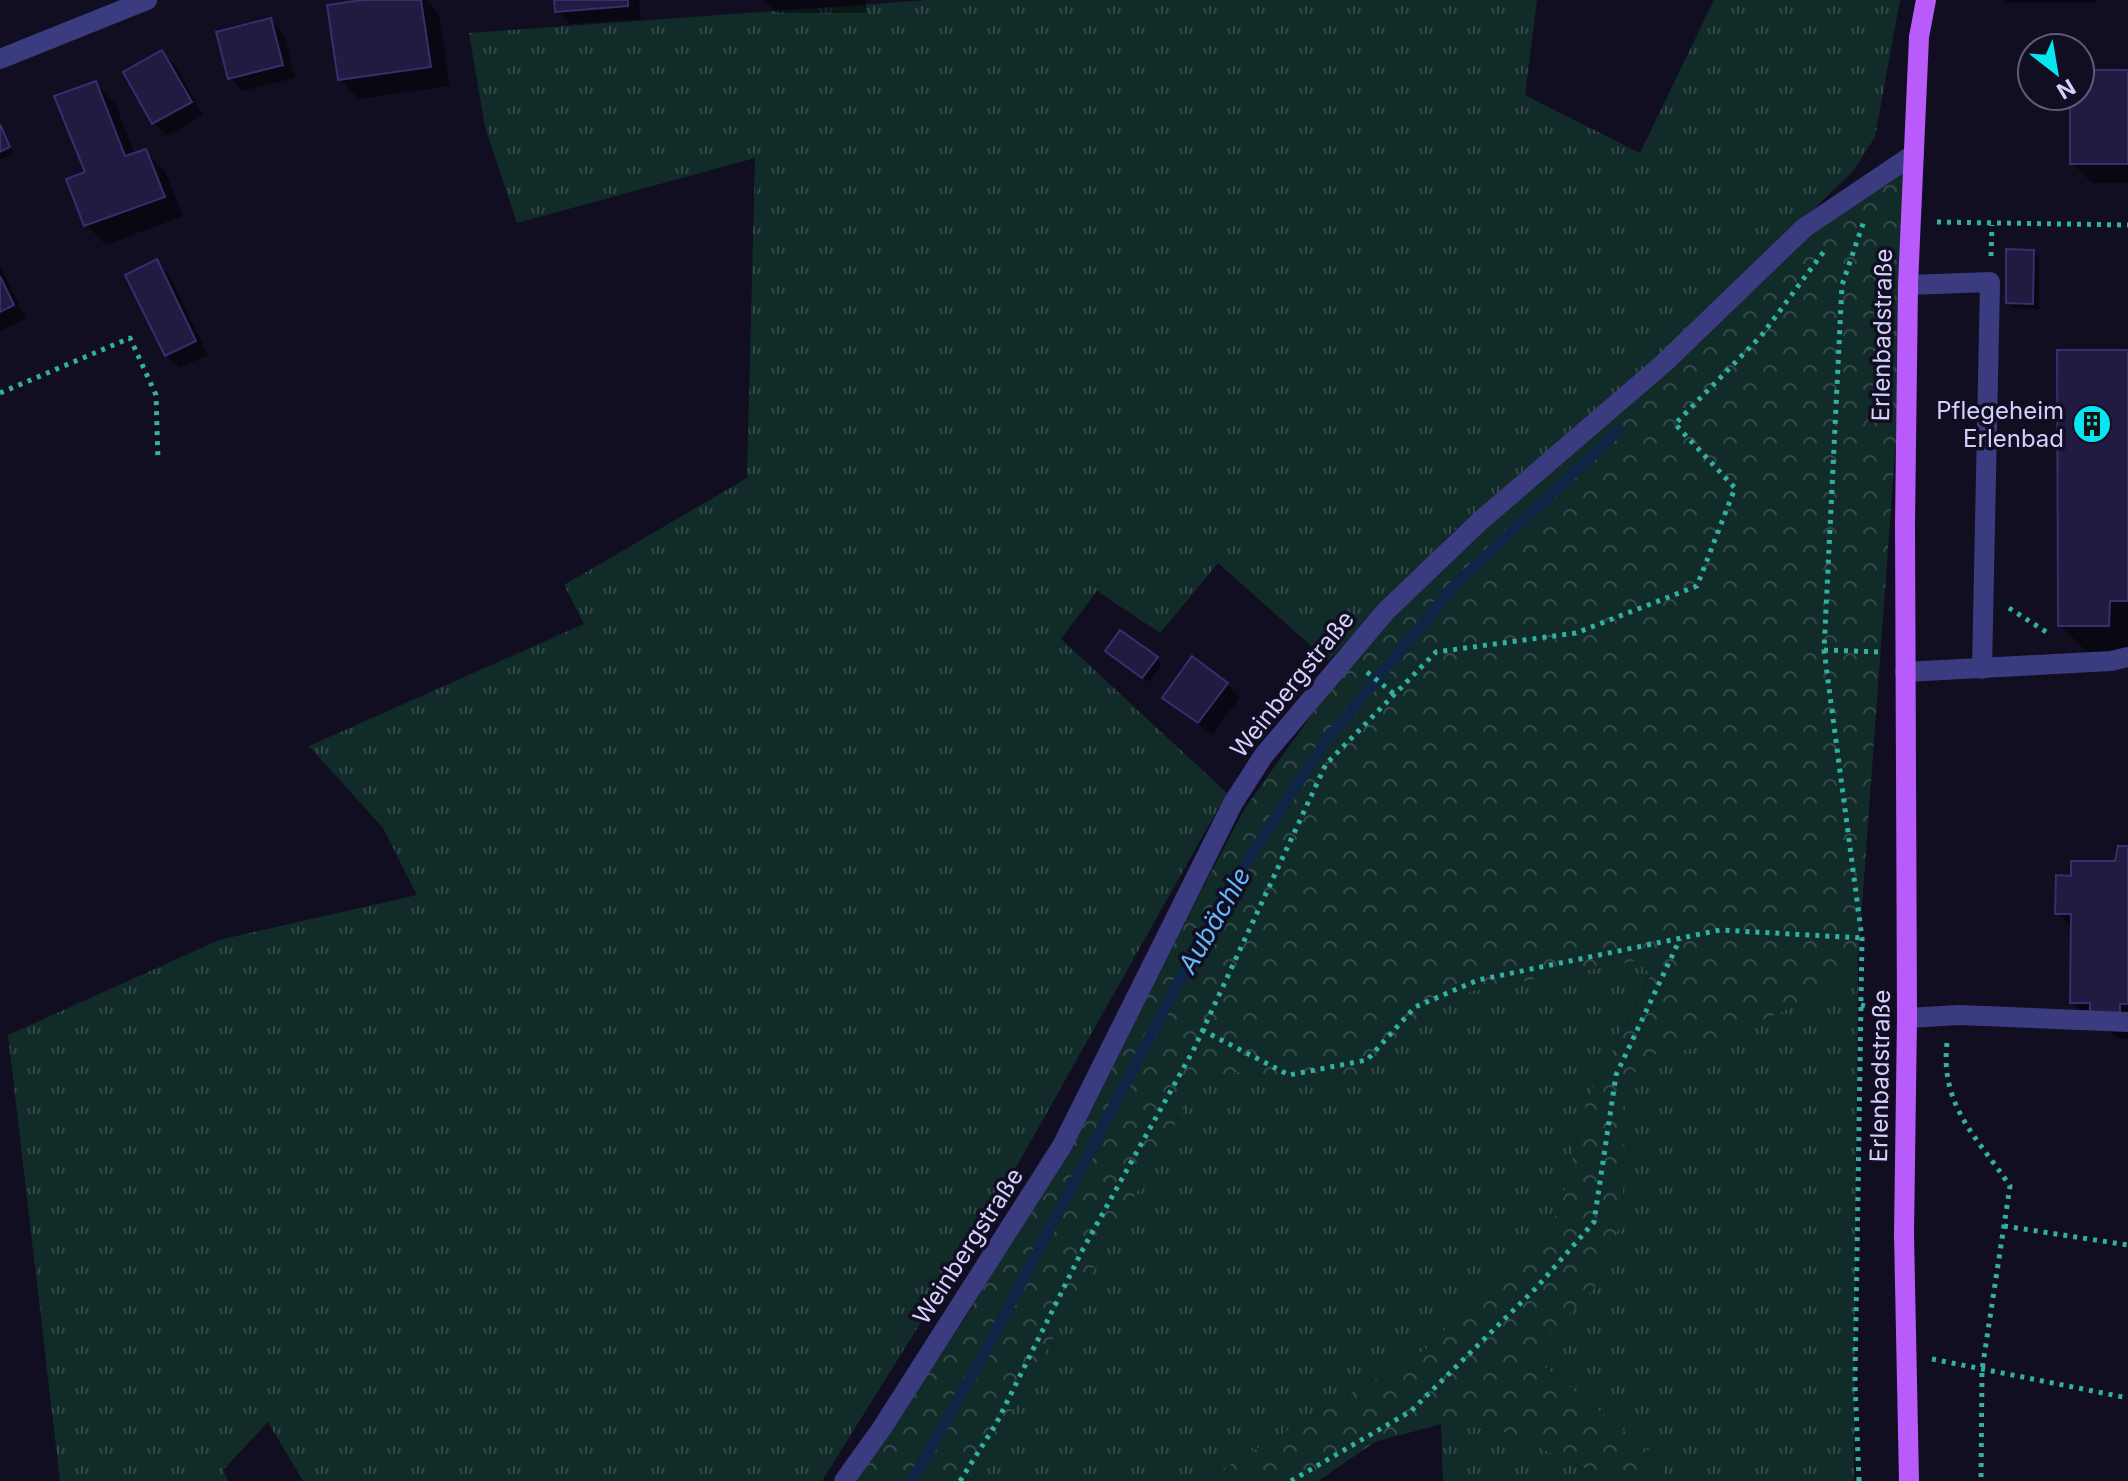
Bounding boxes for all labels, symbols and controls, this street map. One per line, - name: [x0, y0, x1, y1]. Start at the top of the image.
- north arrow: [2016, 32, 2096, 112]
- text: N: [2052, 74, 2080, 105]
- street label: Erlenbadstraße: [1866, 248, 1898, 422]
- place label: Pflegeheim Erlenbad: [1936, 396, 2064, 453]
- building icon: Pflegeheim Erlenbad: [2071, 403, 2113, 445]
- street label: Weinbergstraße: [1224, 605, 1360, 763]
- water label: Aubächle: [1171, 862, 1257, 979]
- street label: Erlenbadstraße: [1864, 989, 1896, 1163]
- street label: Weinbergstraße: [907, 1163, 1029, 1329]

